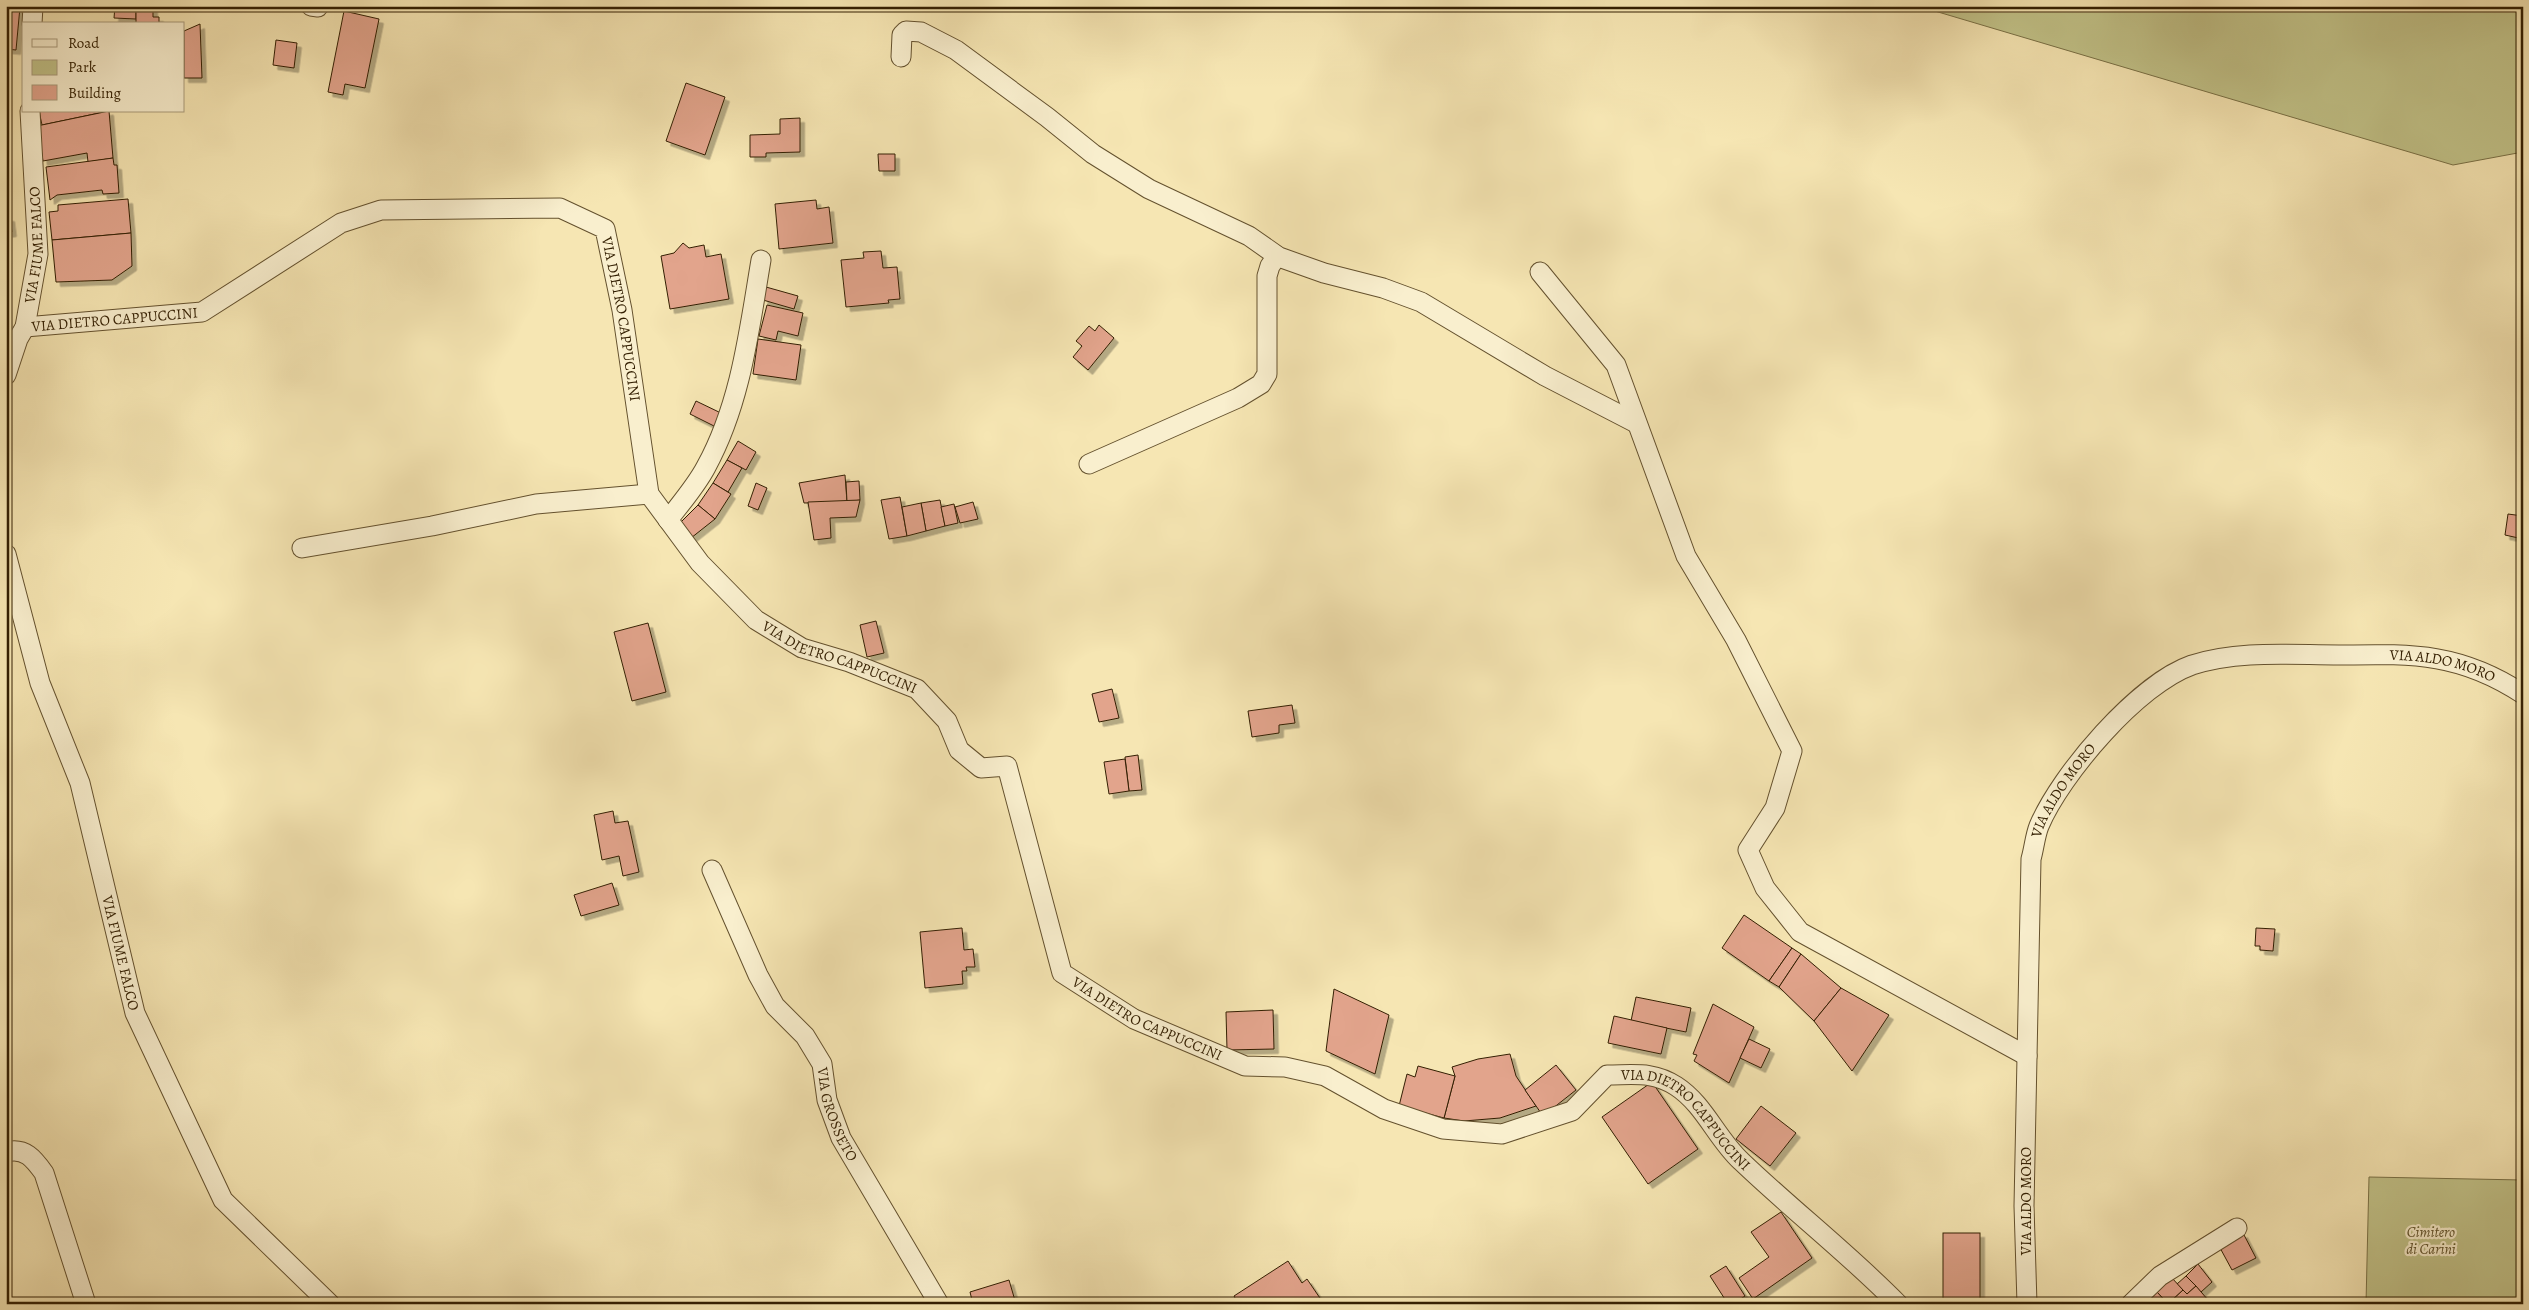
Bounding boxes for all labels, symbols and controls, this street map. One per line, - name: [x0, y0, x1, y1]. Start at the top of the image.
- legend: [22, 22, 185, 112]
- text: Road: [68, 33, 100, 53]
- text: Park: [68, 57, 97, 77]
- text: Building: [68, 83, 121, 103]
- street label: VIA FIUME FALCO: [19, 186, 48, 306]
- street label: VIA DIETRO CAPPUCCINI: [597, 234, 645, 403]
- street label: VIA DIETRO CAPPUCCINI: [30, 302, 199, 336]
- street label: VIA DIETRO CAPPUCCINI: [757, 615, 920, 698]
- street label: VIA ALDO MORO: [2388, 645, 2499, 687]
- street label: VIA ALDO MORO: [2026, 739, 2100, 840]
- street label: VIA FIUME FALCO: [97, 893, 144, 1013]
- street label: VIA DIETRO CAPPUCCINI: [1067, 971, 1225, 1065]
- street label: VIA DIETRO CAPPUCCINI: [1620, 1064, 1755, 1175]
- street label: VIA GROSSETO: [812, 1065, 863, 1165]
- street label: VIA ALDO MORO: [2016, 1147, 2036, 1256]
- park label: Cimitero di Carini: [2406, 1222, 2456, 1259]

